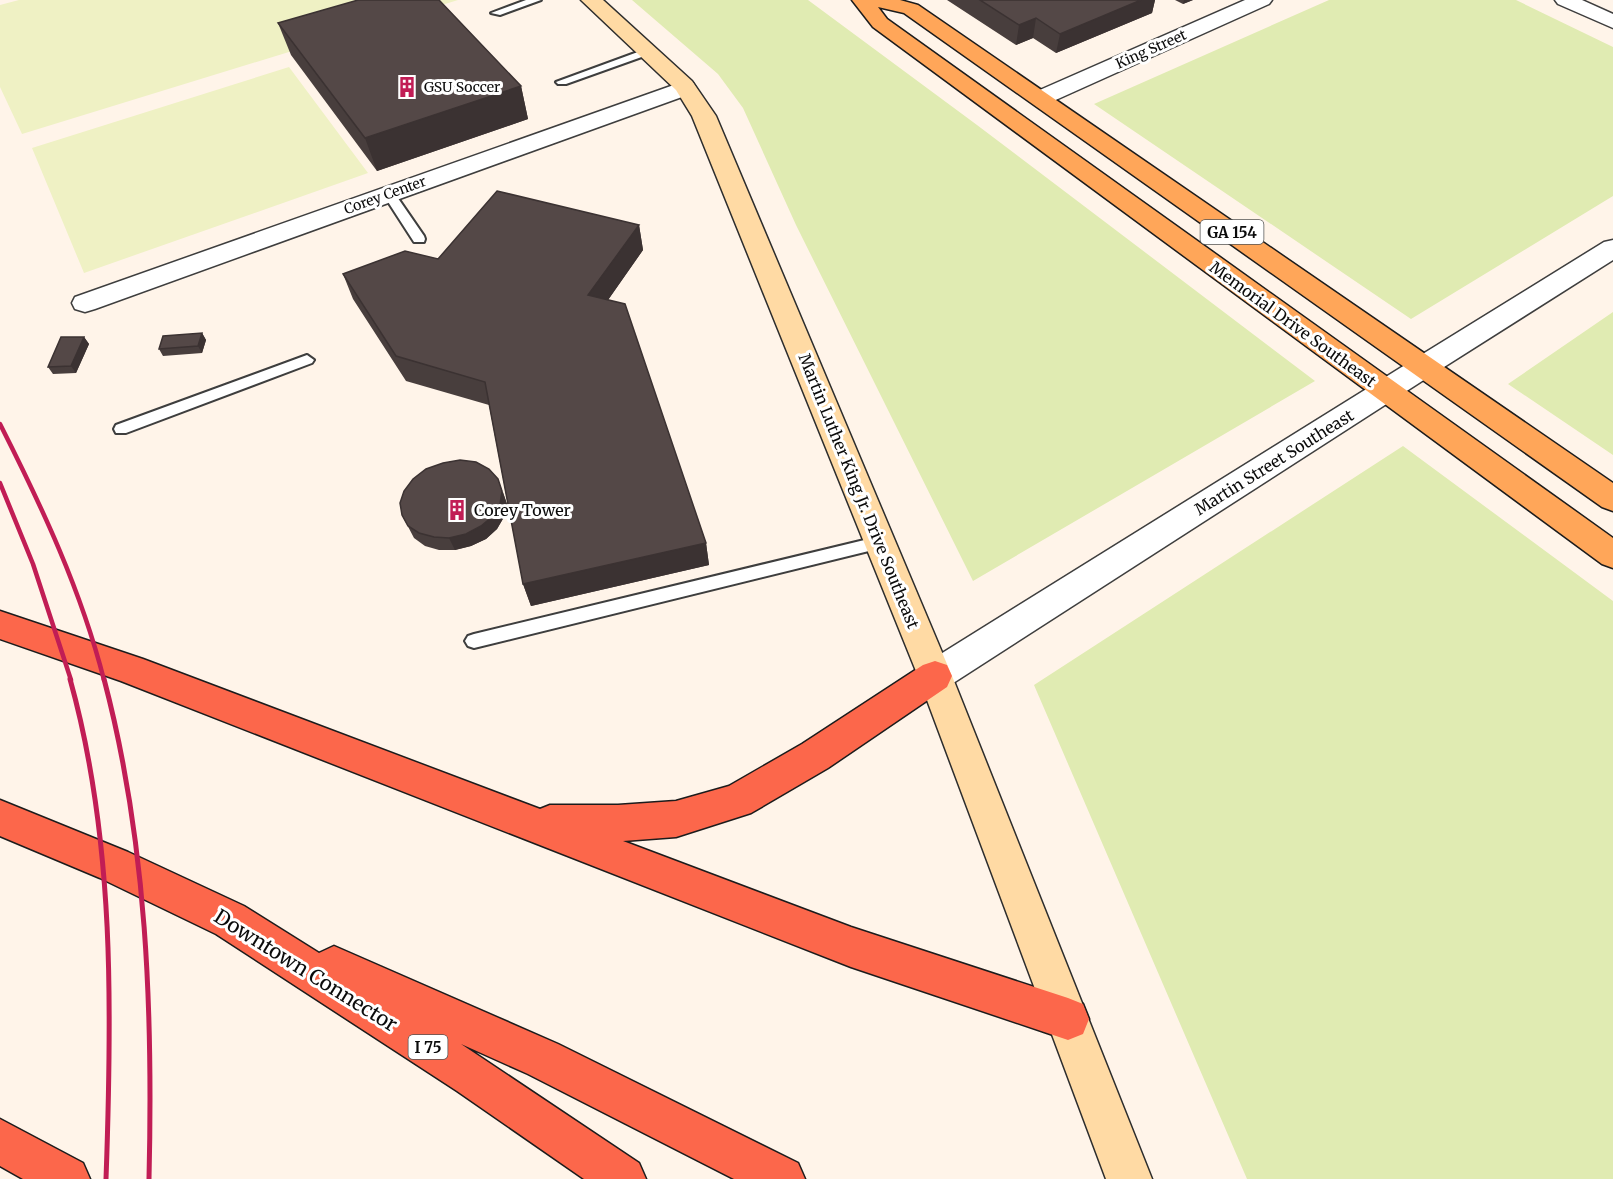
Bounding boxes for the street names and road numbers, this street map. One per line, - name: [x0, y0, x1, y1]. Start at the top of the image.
- street label: King Street: [1113, 25, 1190, 73]
- street label: Corey Center: [342, 172, 428, 218]
- road number: GA 154: [1200, 220, 1264, 244]
- street label: Memorial Drive Southeast: [1206, 257, 1381, 392]
- street label: Martin Luther King Jr. Drive Southeast: [794, 350, 924, 632]
- street label: Martin Street Southeast: [1191, 404, 1358, 519]
- street label: Downtown Connector: [210, 903, 402, 1037]
- road number: I 75: [408, 1035, 448, 1059]

